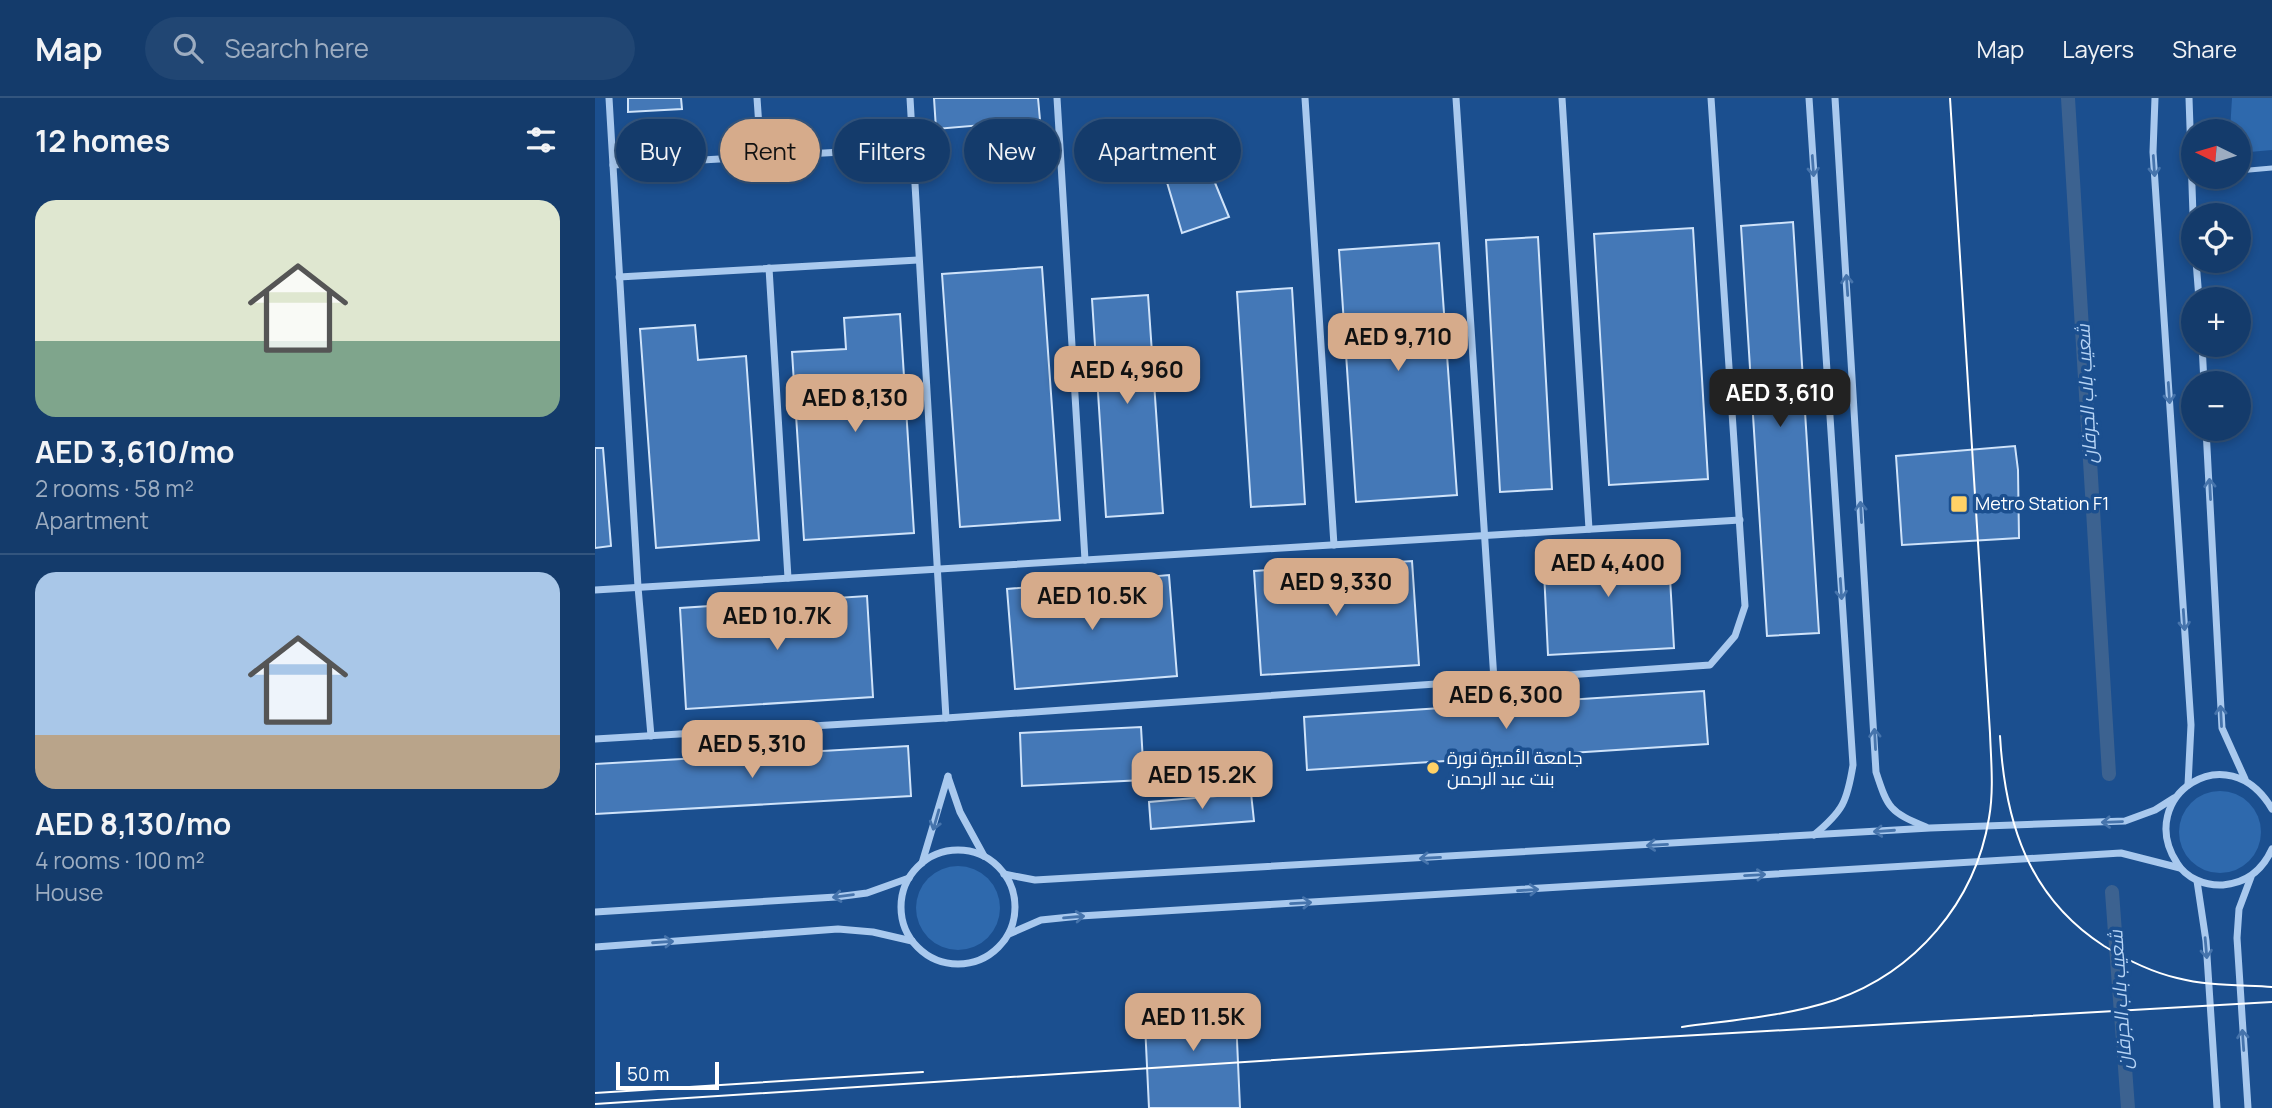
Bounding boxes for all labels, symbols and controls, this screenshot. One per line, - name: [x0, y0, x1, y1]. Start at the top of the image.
- search box: [145, 17, 635, 80]
- text: Map: [35, 26, 103, 71]
- icon: search: [169, 29, 207, 67]
- text: Search here: [225, 30, 369, 66]
- text: Map: [1977, 32, 2024, 65]
- text: Layers: [2062, 32, 2134, 65]
- text: Share: [2172, 32, 2237, 65]
- chip: Buy: [616, 119, 706, 182]
- chip: Rent: [720, 119, 820, 182]
- chip: Filters: [834, 119, 950, 182]
- chip: New: [964, 119, 1060, 182]
- chip: Apartment: [1074, 119, 1241, 182]
- north arrow: [2181, 119, 2251, 189]
- map controls: [2181, 119, 2251, 441]
- text: 12 homes: [35, 120, 170, 161]
- icon: filters: [522, 121, 560, 159]
- one-way arrow: [1807, 154, 1820, 177]
- one-way arrow: [2148, 154, 2161, 177]
- button: locate: [2181, 203, 2251, 273]
- icon: home: [235, 245, 361, 371]
- one-way arrow: [1841, 273, 1854, 296]
- button: +: [2181, 287, 2251, 357]
- pin: AED 9,710: [1318, 314, 1478, 373]
- text: AED 9,710: [1344, 320, 1452, 352]
- water label: شعيب باب الجرفان: [2069, 322, 2103, 464]
- pin: AED 4,960: [1047, 346, 1207, 406]
- text: AED 4,960: [1070, 353, 1184, 385]
- pin: AED 3,610: [1700, 370, 1860, 429]
- button: −: [2181, 371, 2251, 441]
- pin: AED 8,130: [775, 374, 935, 434]
- text: AED 3,610: [1725, 376, 1835, 408]
- text: AED 8,130: [802, 381, 908, 413]
- one-way arrow: [2163, 381, 2176, 404]
- text: AED 3,610/mo: [35, 431, 235, 472]
- text: 2 rooms · 58 m²: [35, 472, 194, 504]
- one-way arrow: [2203, 478, 2216, 501]
- place label: Metro Station F1: [1975, 491, 2109, 515]
- marker: Metro Station F1: [1949, 494, 1969, 514]
- one-way arrow: [1854, 501, 1867, 523]
- text: Apartment: [35, 504, 149, 536]
- pin: AED 4,400: [1528, 540, 1688, 599]
- text: AED 4,400: [1551, 546, 1665, 578]
- pin: AED 9,330: [1256, 559, 1416, 618]
- text: AED 9,330: [1280, 565, 1392, 597]
- pin: AED 10.5K: [1012, 573, 1172, 632]
- one-way arrow: [1835, 577, 1848, 599]
- text: AED 10.5K: [1037, 579, 1147, 611]
- pin: AED 10.7K: [697, 592, 857, 652]
- text: AED 10.7K: [723, 599, 831, 631]
- one-way arrow: [2178, 608, 2191, 631]
- icon: home: [235, 617, 361, 743]
- pin: AED 6,300: [1426, 672, 1586, 731]
- text: AED 6,300: [1449, 678, 1563, 710]
- one-way arrow: [2215, 705, 2228, 728]
- pin: AED 5,310: [672, 720, 832, 780]
- text: AED 5,310: [698, 727, 806, 759]
- one-way arrow: [1868, 727, 1881, 750]
- place label: جامعة الأميرة نورة بنت عبد الرحمن: [1447, 745, 1583, 790]
- pin: AED 15.2K: [1122, 752, 1282, 811]
- text: AED 15.2K: [1148, 758, 1256, 790]
- marker: جامعة الأميرة نورة بنت عبد الرحمن: [1425, 760, 1441, 776]
- text: AED 8,130/mo: [35, 803, 231, 844]
- one-way arrow: [928, 808, 941, 830]
- one-way arrow: [2100, 815, 2123, 829]
- one-way arrow: [1873, 825, 1896, 838]
- one-way arrow: [1646, 838, 1669, 851]
- text: 4 rooms · 100 m²: [35, 844, 205, 876]
- one-way arrow: [1419, 851, 1442, 864]
- one-way arrow: [1744, 869, 1767, 882]
- text: House: [35, 876, 104, 908]
- one-way arrow: [1516, 883, 1539, 896]
- one-way arrow: [832, 889, 855, 902]
- one-way arrow: [1289, 896, 1312, 909]
- one-way arrow: [1062, 910, 1085, 923]
- water label: شعيب باب الجرفان: [2102, 928, 2138, 1070]
- one-way arrow: [651, 935, 674, 948]
- one-way arrow: [2200, 936, 2213, 959]
- pin: AED 11.5K: [1113, 993, 1273, 1053]
- text: AED 11.5K: [1141, 1000, 1245, 1032]
- one-way arrow: [2237, 1029, 2250, 1052]
- scale bar: [616, 1059, 719, 1091]
- text: 50 m: [627, 1061, 669, 1087]

